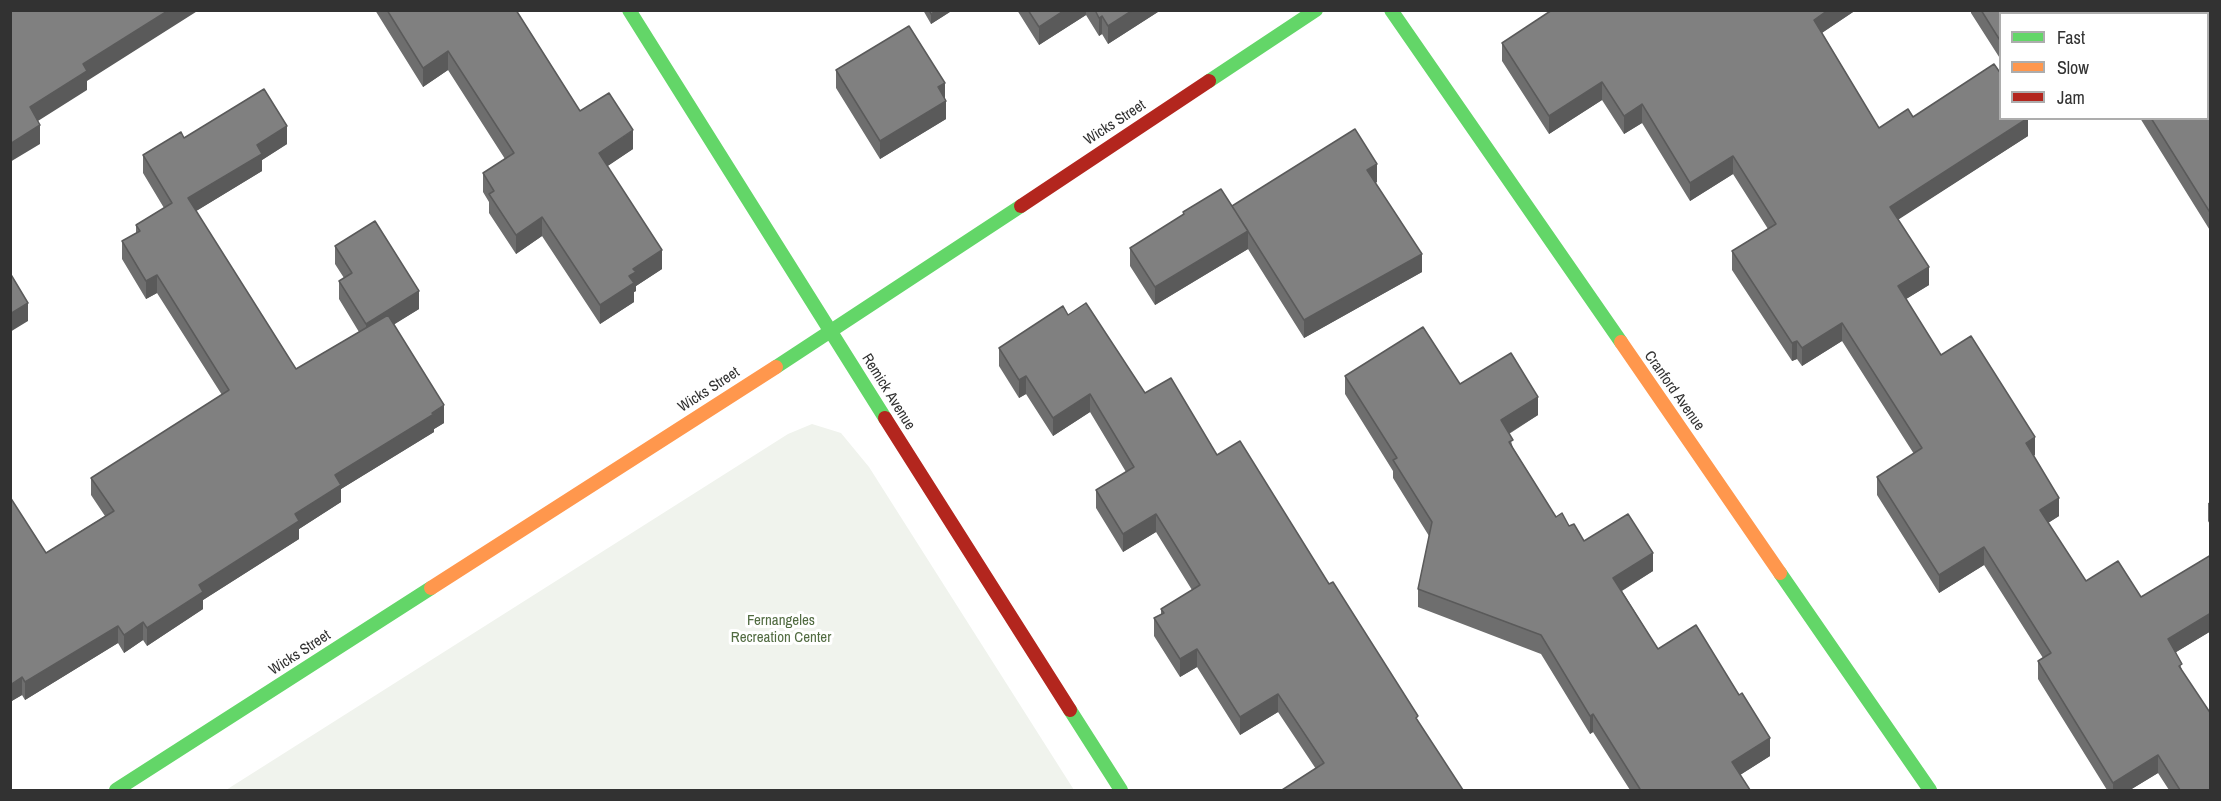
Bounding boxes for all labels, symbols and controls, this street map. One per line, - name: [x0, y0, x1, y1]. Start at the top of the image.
- legend: [1999, 12, 2209, 120]
- text: Fast: [2057, 25, 2085, 50]
- text: Slow: [2057, 55, 2089, 80]
- text: Jam: [2057, 85, 2085, 110]
- street label: Wicks Street: [1081, 96, 1149, 150]
- street label: Cranford Avenue: [1640, 348, 1708, 434]
- street label: Remick Avenue: [857, 351, 919, 433]
- street label: Wicks Street: [675, 363, 743, 417]
- park label: Fernangeles Recreation Center: [731, 612, 831, 647]
- street label: Wicks Street: [266, 626, 334, 680]

